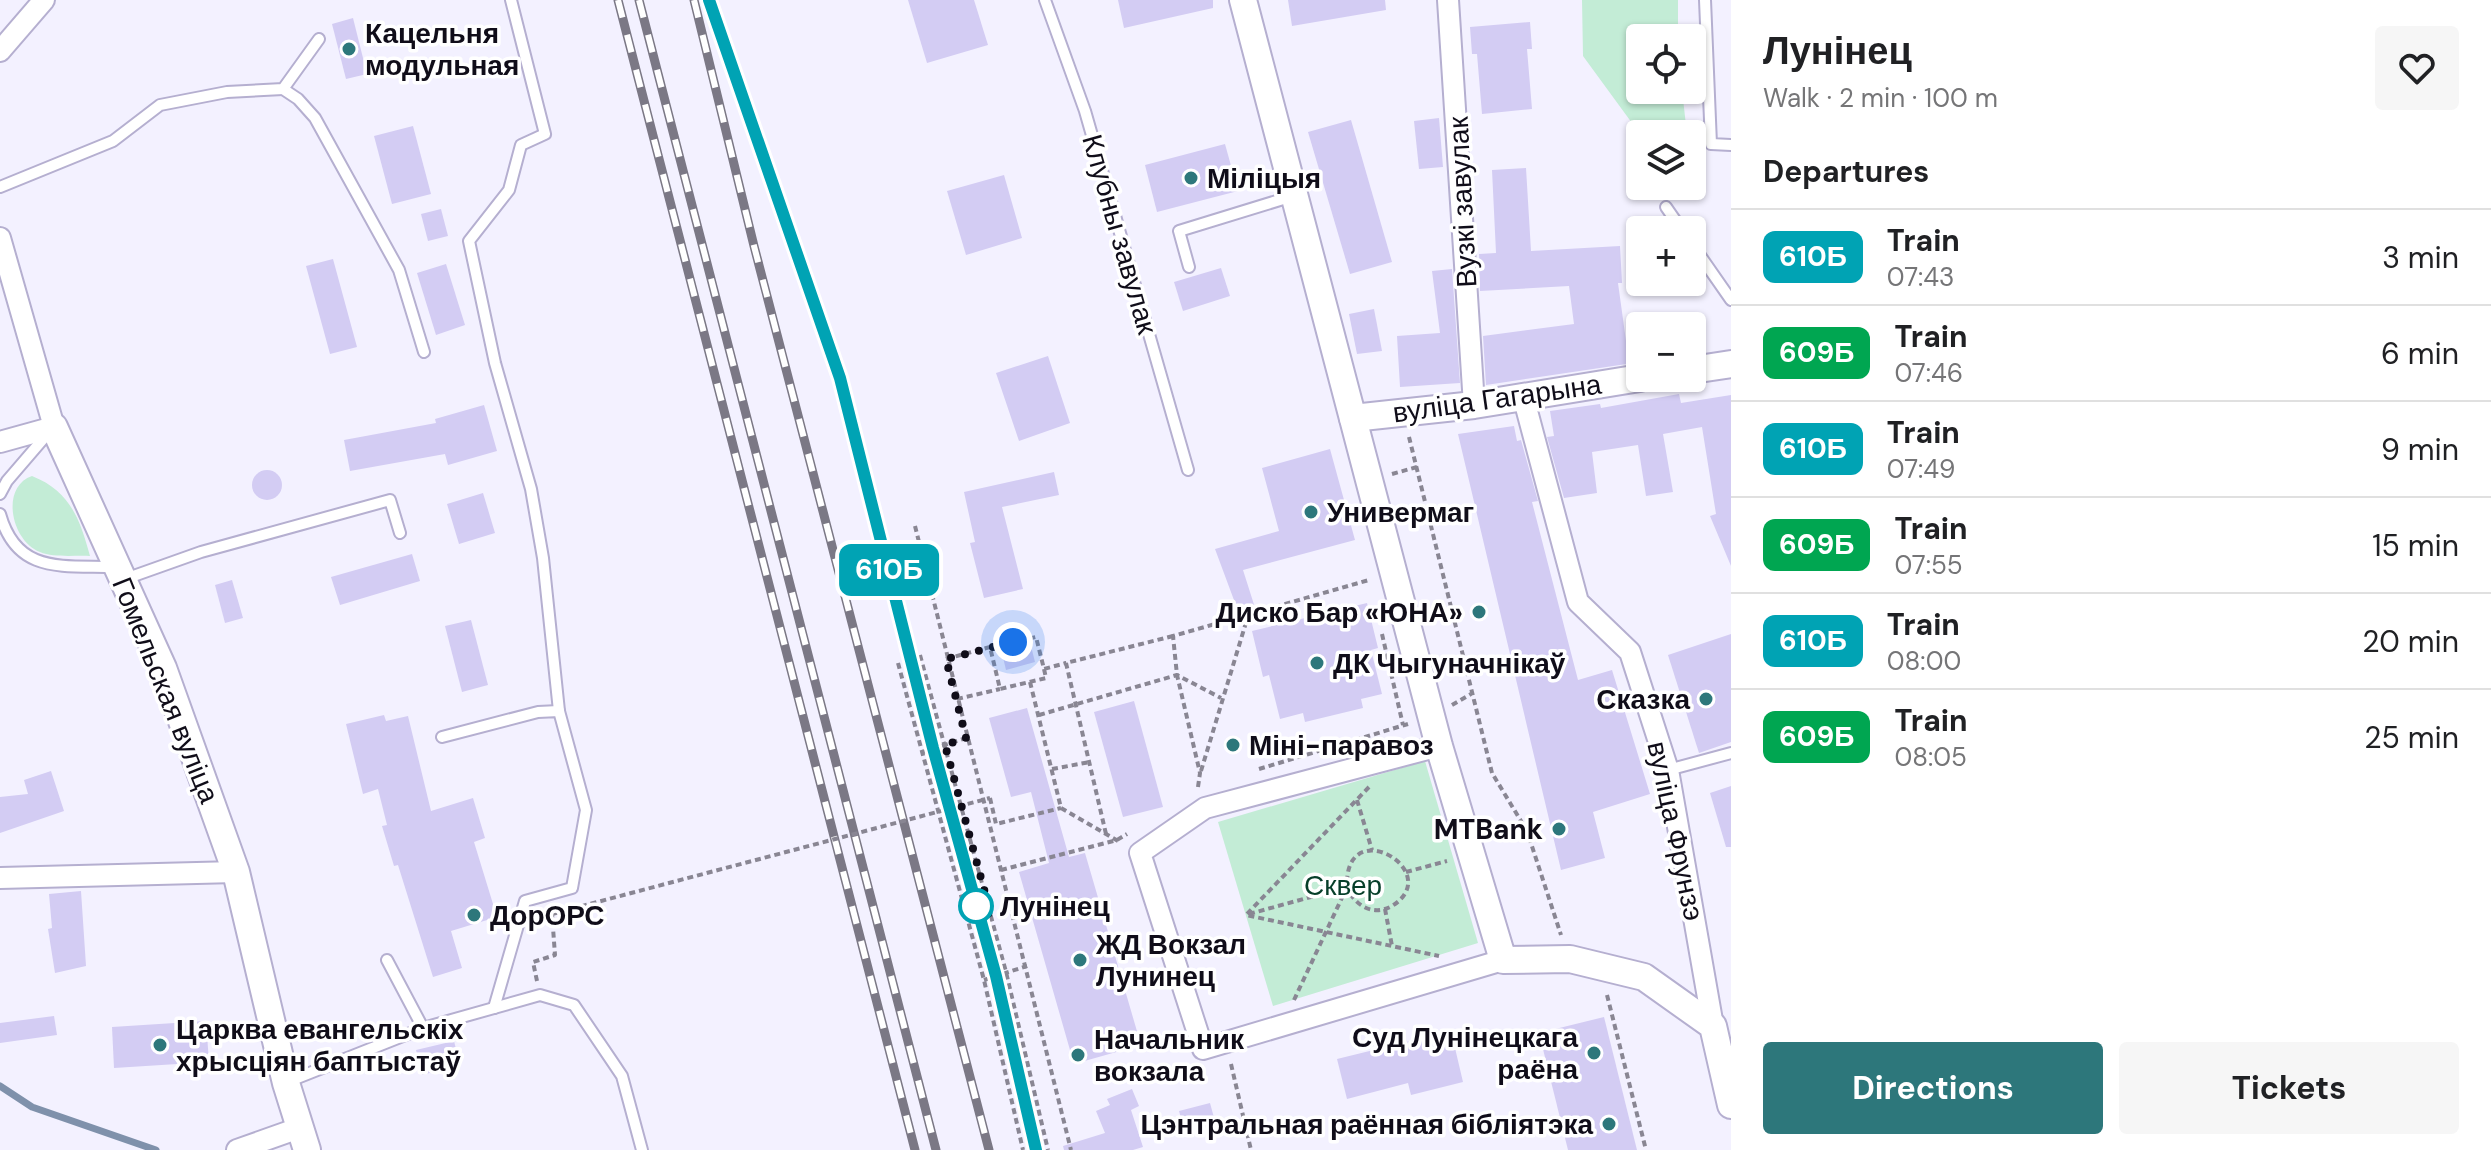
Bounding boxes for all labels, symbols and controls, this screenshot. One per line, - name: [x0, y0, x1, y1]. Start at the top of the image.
- place label: Кацельня модульная: [365, 15, 519, 84]
- map controls: [1626, 24, 1706, 392]
- button: locate: [1626, 24, 1706, 104]
- text: Лунінец: [1763, 26, 1912, 76]
- button: heart: [2375, 26, 2459, 110]
- marker: Кацельня модульная: [340, 40, 358, 58]
- text: Walk · 2 min · 100 m: [1763, 81, 1998, 115]
- street label: Вузкі завулак: [1440, 115, 1485, 288]
- button: layers: [1626, 120, 1706, 200]
- street label: Клубны завулак: [1073, 130, 1166, 339]
- text: Departures: [1763, 152, 1929, 191]
- place label: Міліцыя: [1207, 160, 1321, 197]
- marker: Міліцыя: [1182, 169, 1200, 187]
- button: +: [1626, 216, 1706, 296]
- text: Train: [1887, 221, 1960, 260]
- text: 610Б: [1779, 238, 1847, 275]
- text: 3 min: [2382, 238, 2459, 277]
- text: 07:43: [1887, 260, 1955, 294]
- button: −: [1626, 312, 1706, 392]
- text: Train: [1894, 317, 1967, 356]
- text: 609Б: [1779, 334, 1854, 371]
- text: 6 min: [2381, 334, 2459, 373]
- text: 07:46: [1894, 356, 1963, 390]
- street label: вуліца Гагарына: [1390, 365, 1604, 431]
- text: Train: [1887, 413, 1960, 452]
- text: 610Б: [1779, 430, 1847, 467]
- text: 9 min: [2381, 430, 2459, 469]
- text: 07:49: [1887, 452, 1955, 486]
- place label: Универмаг: [1327, 494, 1474, 531]
- marker: Универмаг: [1302, 503, 1320, 521]
- text: Train: [1894, 509, 1967, 548]
- text: 609Б: [1779, 526, 1854, 563]
- text: 15 min: [2372, 526, 2459, 565]
- line badge: 610Б: [833, 544, 945, 596]
- text: 07:55: [1894, 548, 1963, 582]
- text: 610Б: [855, 551, 923, 588]
- street label: Гомельская вуліца: [103, 572, 228, 809]
- place label: Диско Бар «ЮНА»: [1215, 594, 1463, 631]
- marker: Диско Бар «ЮНА»: [1470, 603, 1488, 621]
- text: Train: [1887, 605, 1960, 644]
- your location: [993, 622, 1033, 662]
- text: 610Б: [1779, 622, 1847, 659]
- text: 20 min: [2362, 622, 2459, 661]
- text: 08:00: [1887, 644, 1961, 678]
- place label: ДК Чыгуначнікаў: [1333, 645, 1566, 682]
- marker: ДК Чыгуначнікаў: [1308, 654, 1326, 672]
- place label: Сказка: [1596, 681, 1690, 718]
- marker: Сказка: [1697, 690, 1715, 708]
- text: Train: [1894, 701, 1967, 740]
- text: 609Б: [1779, 718, 1854, 755]
- text: 25 min: [2364, 718, 2459, 757]
- place label: Міні-паравоз: [1249, 727, 1434, 764]
- marker: Міні-паравоз: [1224, 736, 1242, 754]
- street label: вуліца Фрунзэ: [1638, 738, 1713, 924]
- text: 08:05: [1894, 740, 1967, 774]
- place label: MTBank: [1434, 811, 1543, 848]
- marker: MTBank: [1550, 820, 1568, 838]
- park label: Сквер: [1304, 867, 1382, 904]
- place label: Лунінец: [1000, 888, 1110, 925]
- marker: Лунінец: [959, 889, 993, 923]
- place label: ДорОРС: [490, 897, 604, 934]
- marker: ДорОРС: [465, 906, 483, 924]
- place label: ЖД Вокзал Лунинец: [1095, 926, 1246, 995]
- marker: ЖД Вокзал Лунинец: [1071, 951, 1089, 969]
- place label: Царква евангельскіх хрысціян баптыстаў: [176, 1011, 464, 1080]
- place label: Суд Лунінецкага раёна: [1352, 1019, 1578, 1088]
- place label: Начальник вокзала: [1094, 1021, 1245, 1090]
- marker: Царква евангельскіх хрысціян баптыстаў: [151, 1036, 169, 1054]
- button: Directions: [1763, 1042, 2103, 1134]
- button: Tickets: [2119, 1042, 2459, 1134]
- marker: Суд Лунінецкага раёна: [1585, 1044, 1603, 1062]
- marker: Начальник вокзала: [1069, 1046, 1087, 1064]
- place label: Цэнтральная раённая бібліятэка: [1140, 1106, 1593, 1143]
- marker: Цэнтральная раённая бібліятэка: [1600, 1115, 1618, 1133]

